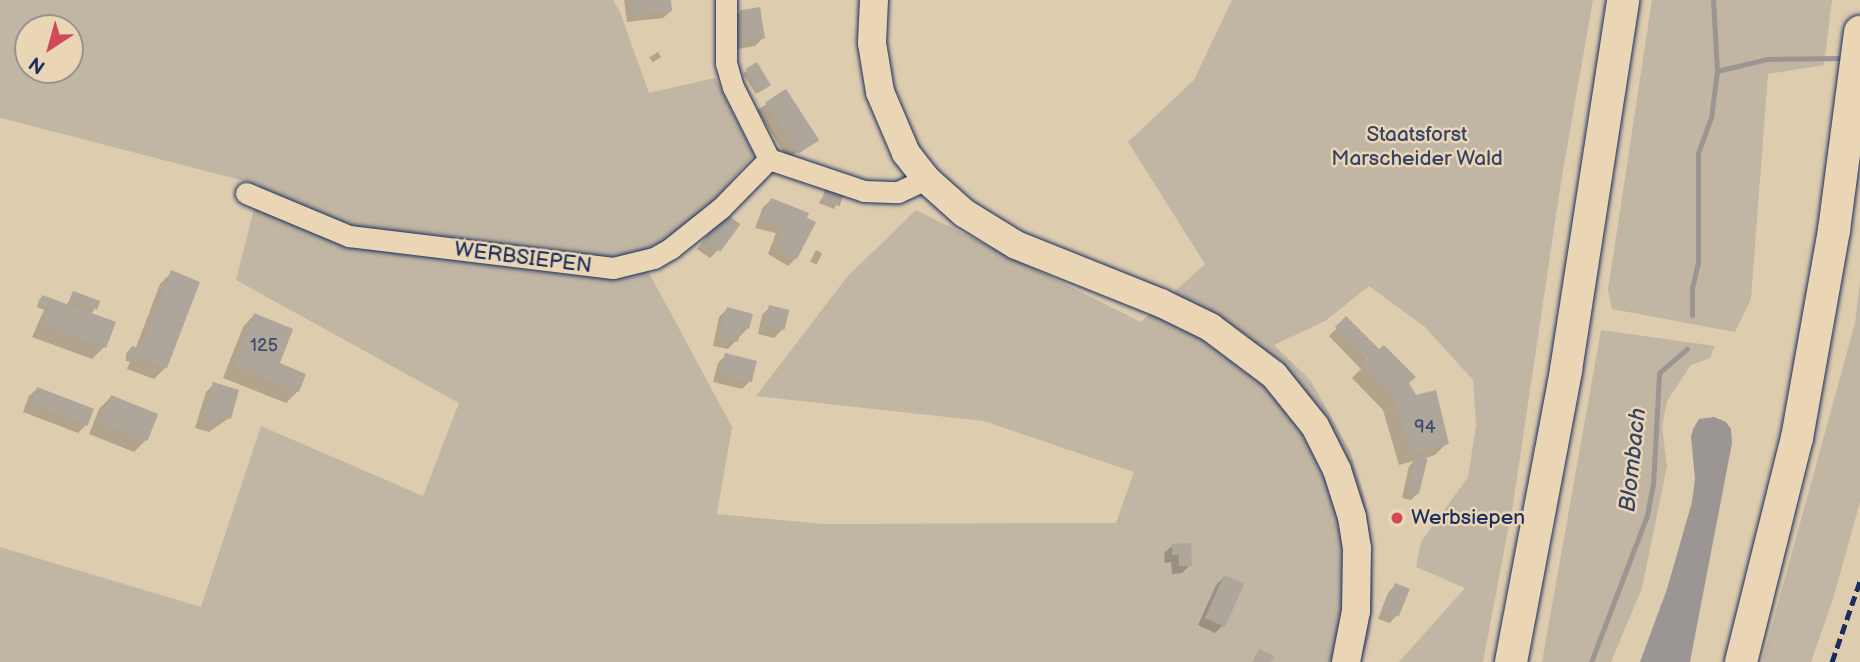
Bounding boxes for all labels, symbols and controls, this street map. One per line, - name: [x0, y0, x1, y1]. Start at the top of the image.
- north arrow: [14, 14, 84, 84]
- text: N: [25, 51, 50, 78]
- park label: Staatsforst Marscheider Wald: [1331, 122, 1503, 172]
- street label: WERBSIEPEN: [453, 237, 593, 279]
- house number: 125: [250, 335, 278, 357]
- water label: Blombach: [1614, 407, 1652, 513]
- house number: 94: [1414, 417, 1436, 439]
- place label: Werbsiepen: [1411, 505, 1525, 531]
- marker: Werbsiepen: [1389, 510, 1405, 526]

